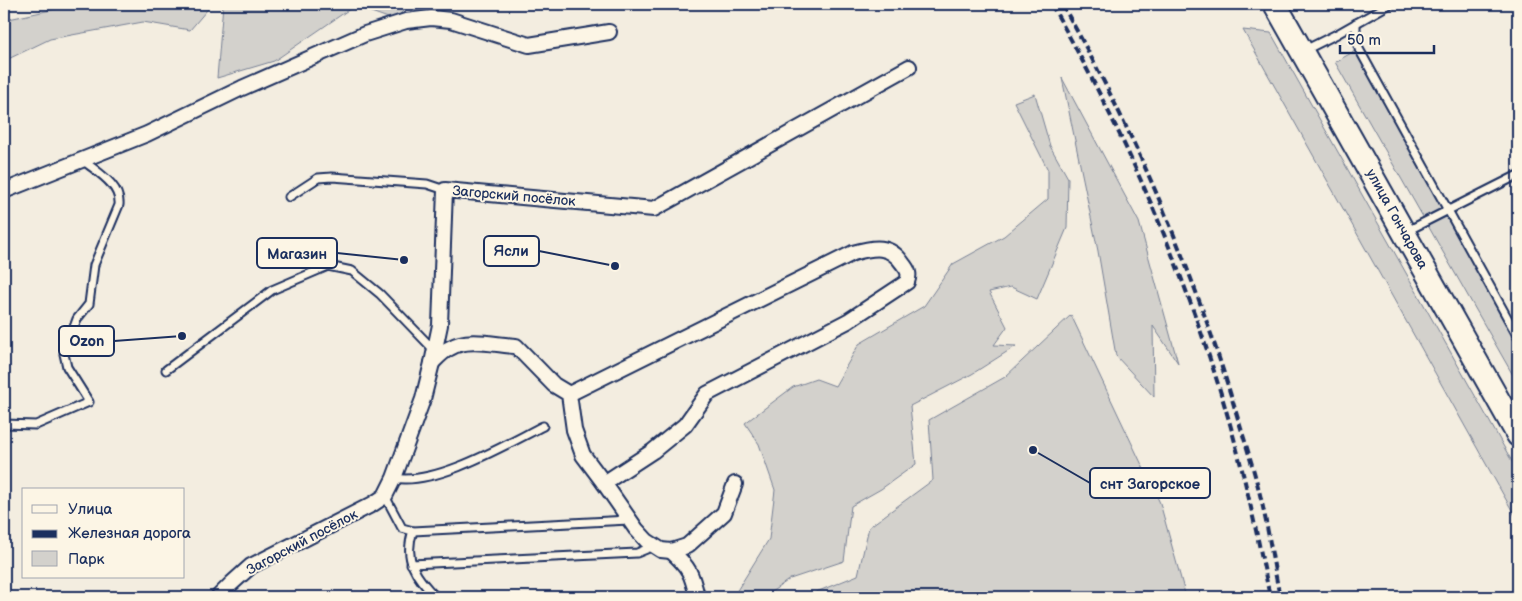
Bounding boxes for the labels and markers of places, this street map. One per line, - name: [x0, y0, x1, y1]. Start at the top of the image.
- callout: Ясли: [484, 236, 539, 266]
- callout: Магазин: [257, 238, 337, 268]
- callout: Ozon: [59, 326, 114, 356]
- callout: снт Загорское: [1090, 468, 1210, 498]

